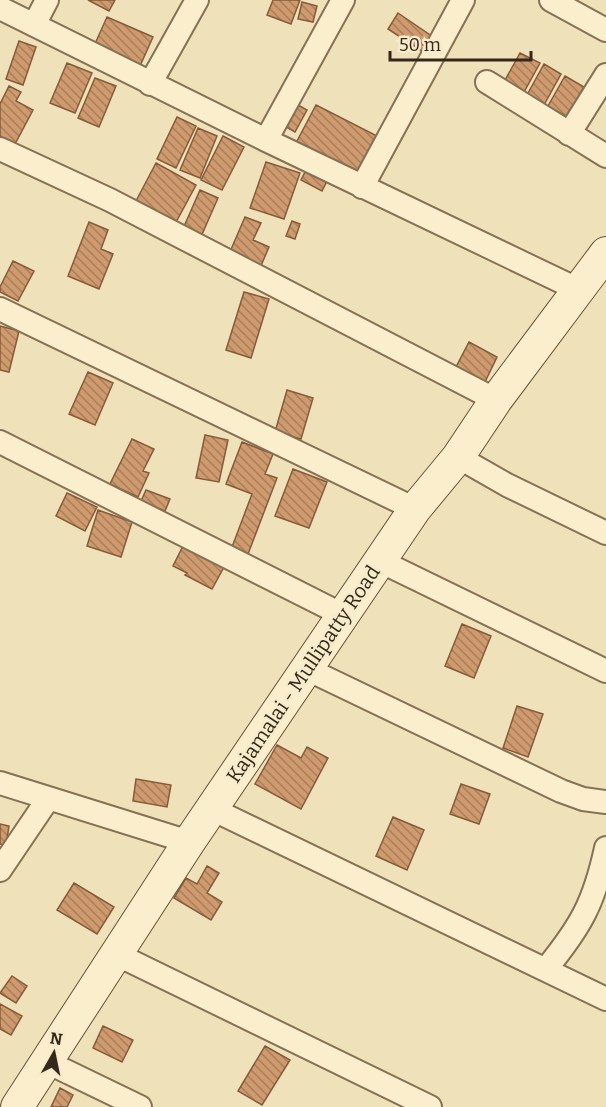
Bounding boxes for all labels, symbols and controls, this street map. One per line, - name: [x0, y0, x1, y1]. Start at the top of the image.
- scale bar: [390, 24, 531, 62]
- text: 50 m: [399, 34, 441, 56]
- street label: Kajamalai - Mullipatty Road: [221, 561, 386, 788]
- north arrow: [24, 1023, 84, 1083]
- text: N: [49, 1028, 64, 1049]

